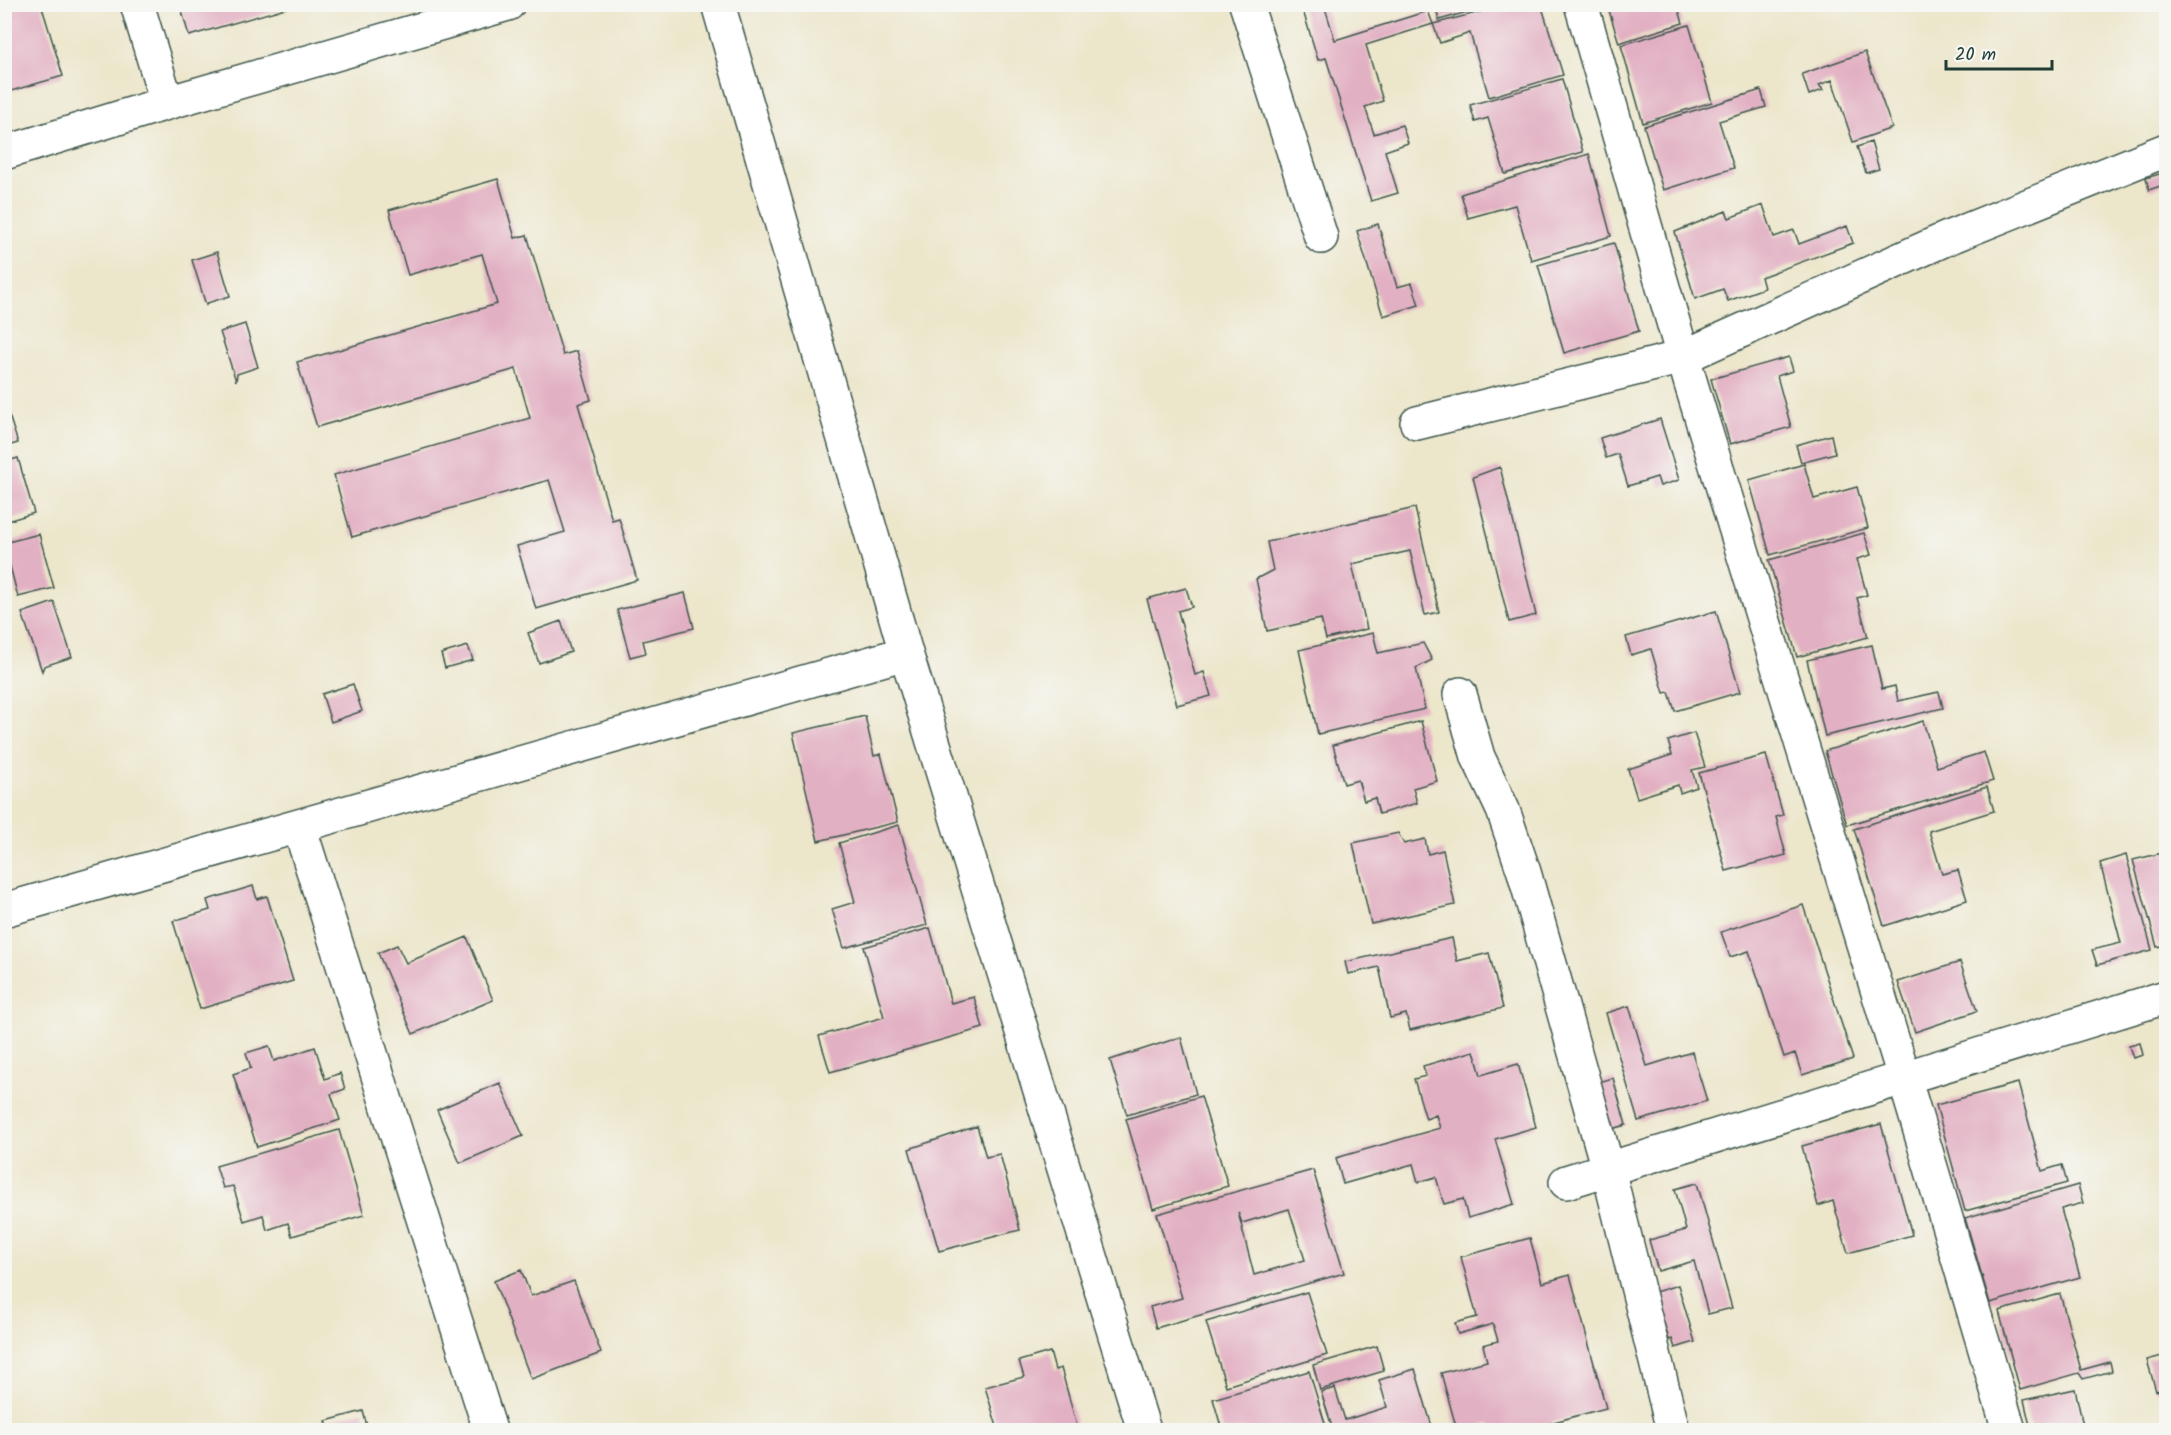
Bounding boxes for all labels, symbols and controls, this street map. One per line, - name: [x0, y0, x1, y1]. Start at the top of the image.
- scale bar: [1946, 33, 2052, 71]
- text: 20 m: [1955, 41, 1996, 70]

